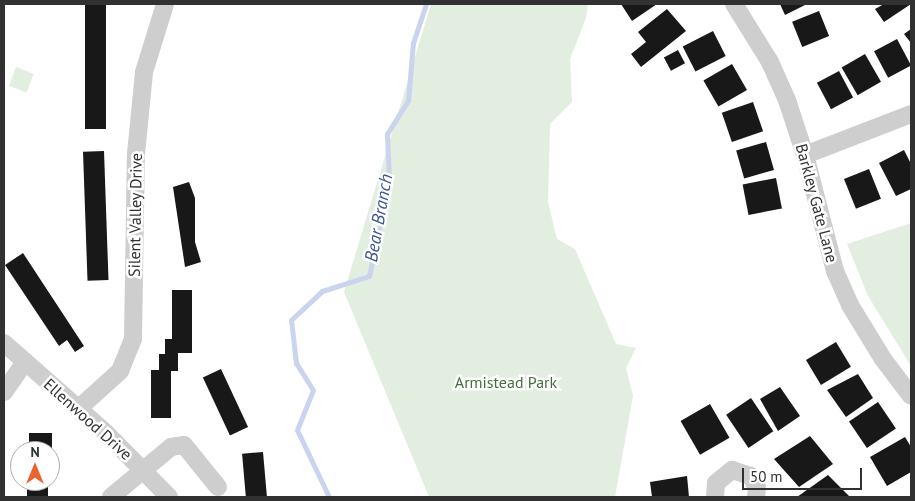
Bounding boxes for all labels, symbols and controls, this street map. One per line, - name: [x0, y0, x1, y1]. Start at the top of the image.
- street label: Barkley Gate Lane: [792, 141, 842, 265]
- street label: Silent Valley Drive: [124, 152, 146, 278]
- water label: Bear Branch: [361, 172, 397, 264]
- park label: Armistead Park: [455, 372, 557, 392]
- street label: Ellenwood Drive: [40, 374, 136, 464]
- north arrow: [10, 441, 60, 491]
- text: N: [30, 443, 40, 461]
- scale bar: [745, 458, 865, 490]
- text: 50 m: [750, 467, 783, 486]

